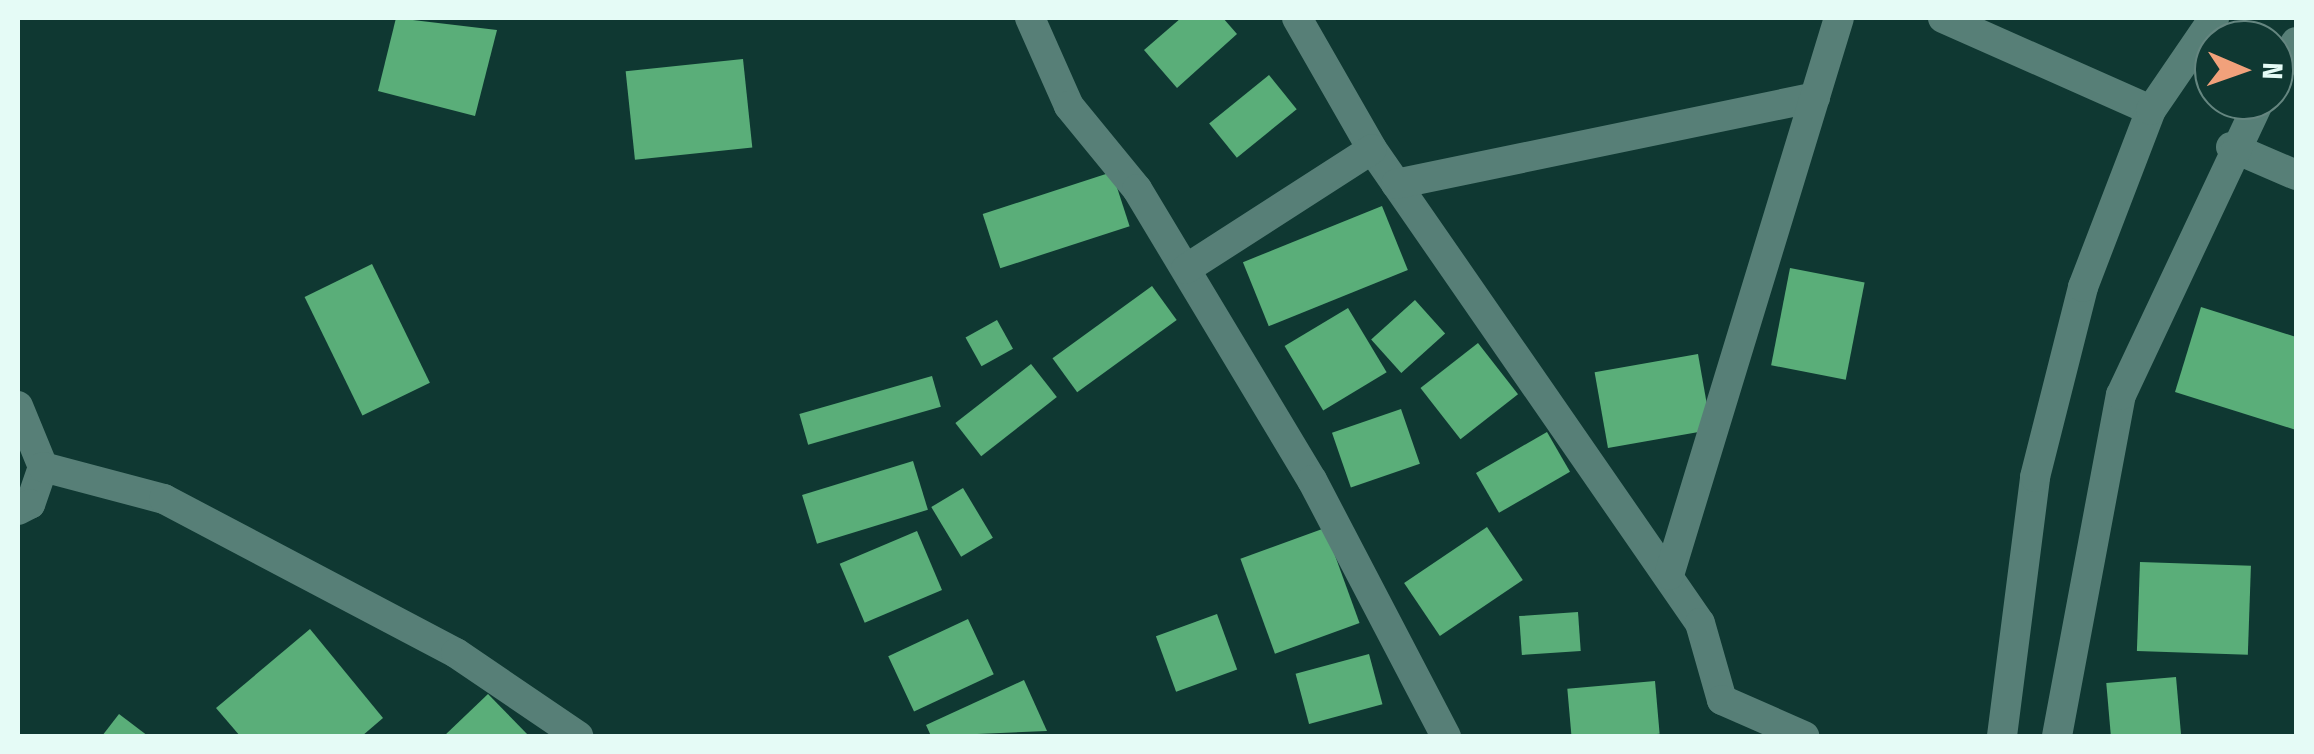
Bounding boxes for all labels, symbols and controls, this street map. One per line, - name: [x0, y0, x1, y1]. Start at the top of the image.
- north arrow: [2194, 20, 2294, 120]
- text: N: [2256, 62, 2289, 80]

